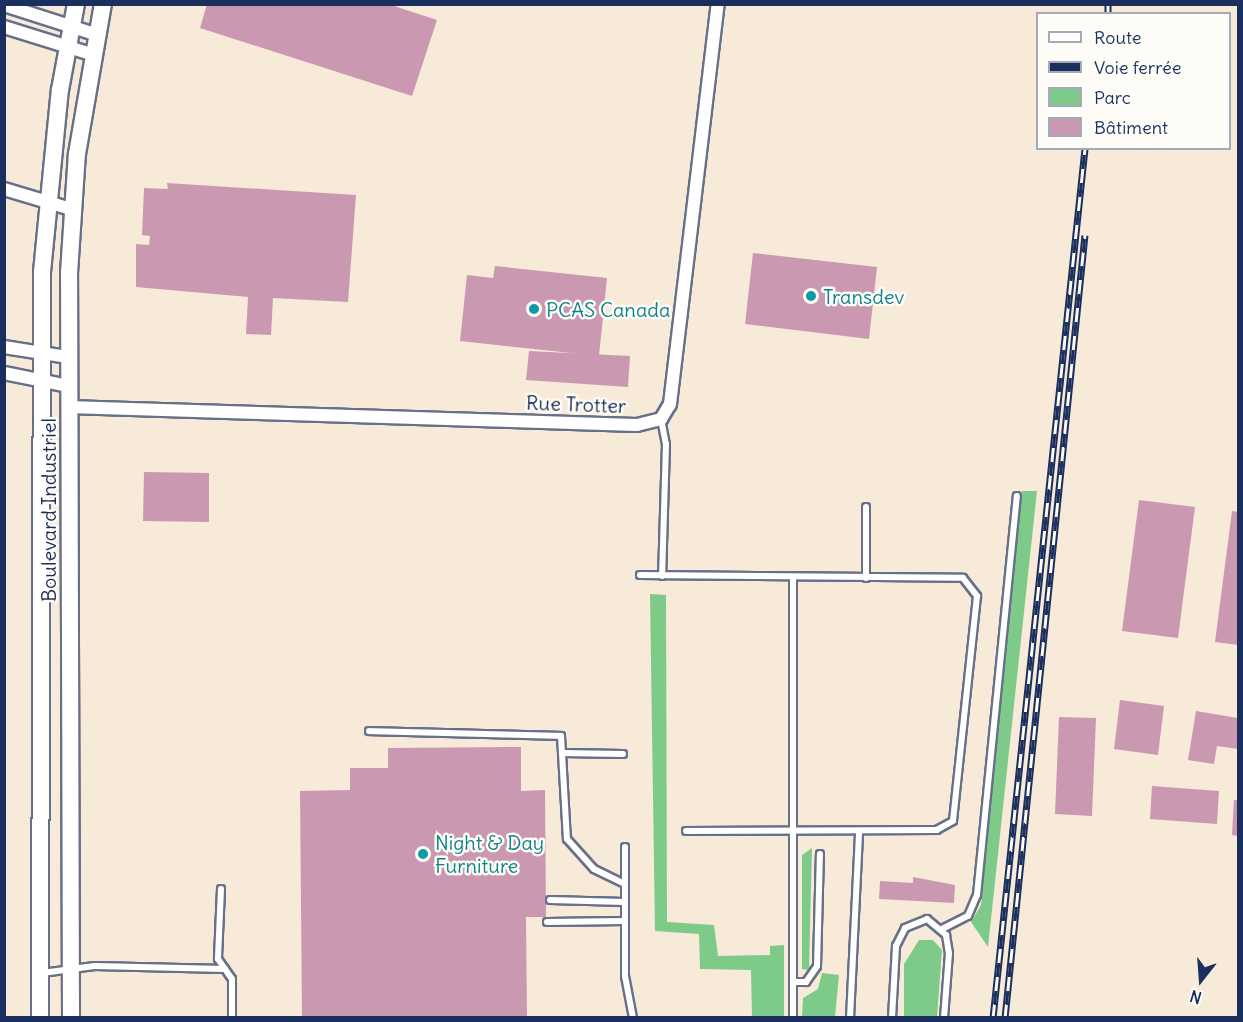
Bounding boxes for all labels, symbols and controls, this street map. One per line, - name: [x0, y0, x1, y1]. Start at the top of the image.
- legend: [1036, 12, 1231, 150]
- text: Route: [1094, 26, 1142, 49]
- text: Voie ferrée: [1094, 56, 1181, 79]
- text: Parc: [1094, 86, 1131, 109]
- text: Bâtiment: [1094, 116, 1168, 139]
- place label: Transdev: [823, 284, 904, 308]
- marker: Transdev: [804, 289, 818, 303]
- place label: PCAS Canada: [546, 297, 670, 321]
- marker: PCAS Canada: [527, 302, 541, 316]
- street label: Rue Trotter: [526, 390, 626, 418]
- street label: Boulevard Industriel: [36, 418, 60, 602]
- place label: Night & Day Furniture: [435, 831, 544, 878]
- marker: Night & Day Furniture: [416, 847, 430, 861]
- north arrow: [1171, 950, 1231, 1010]
- text: N: [1188, 986, 1204, 1008]

